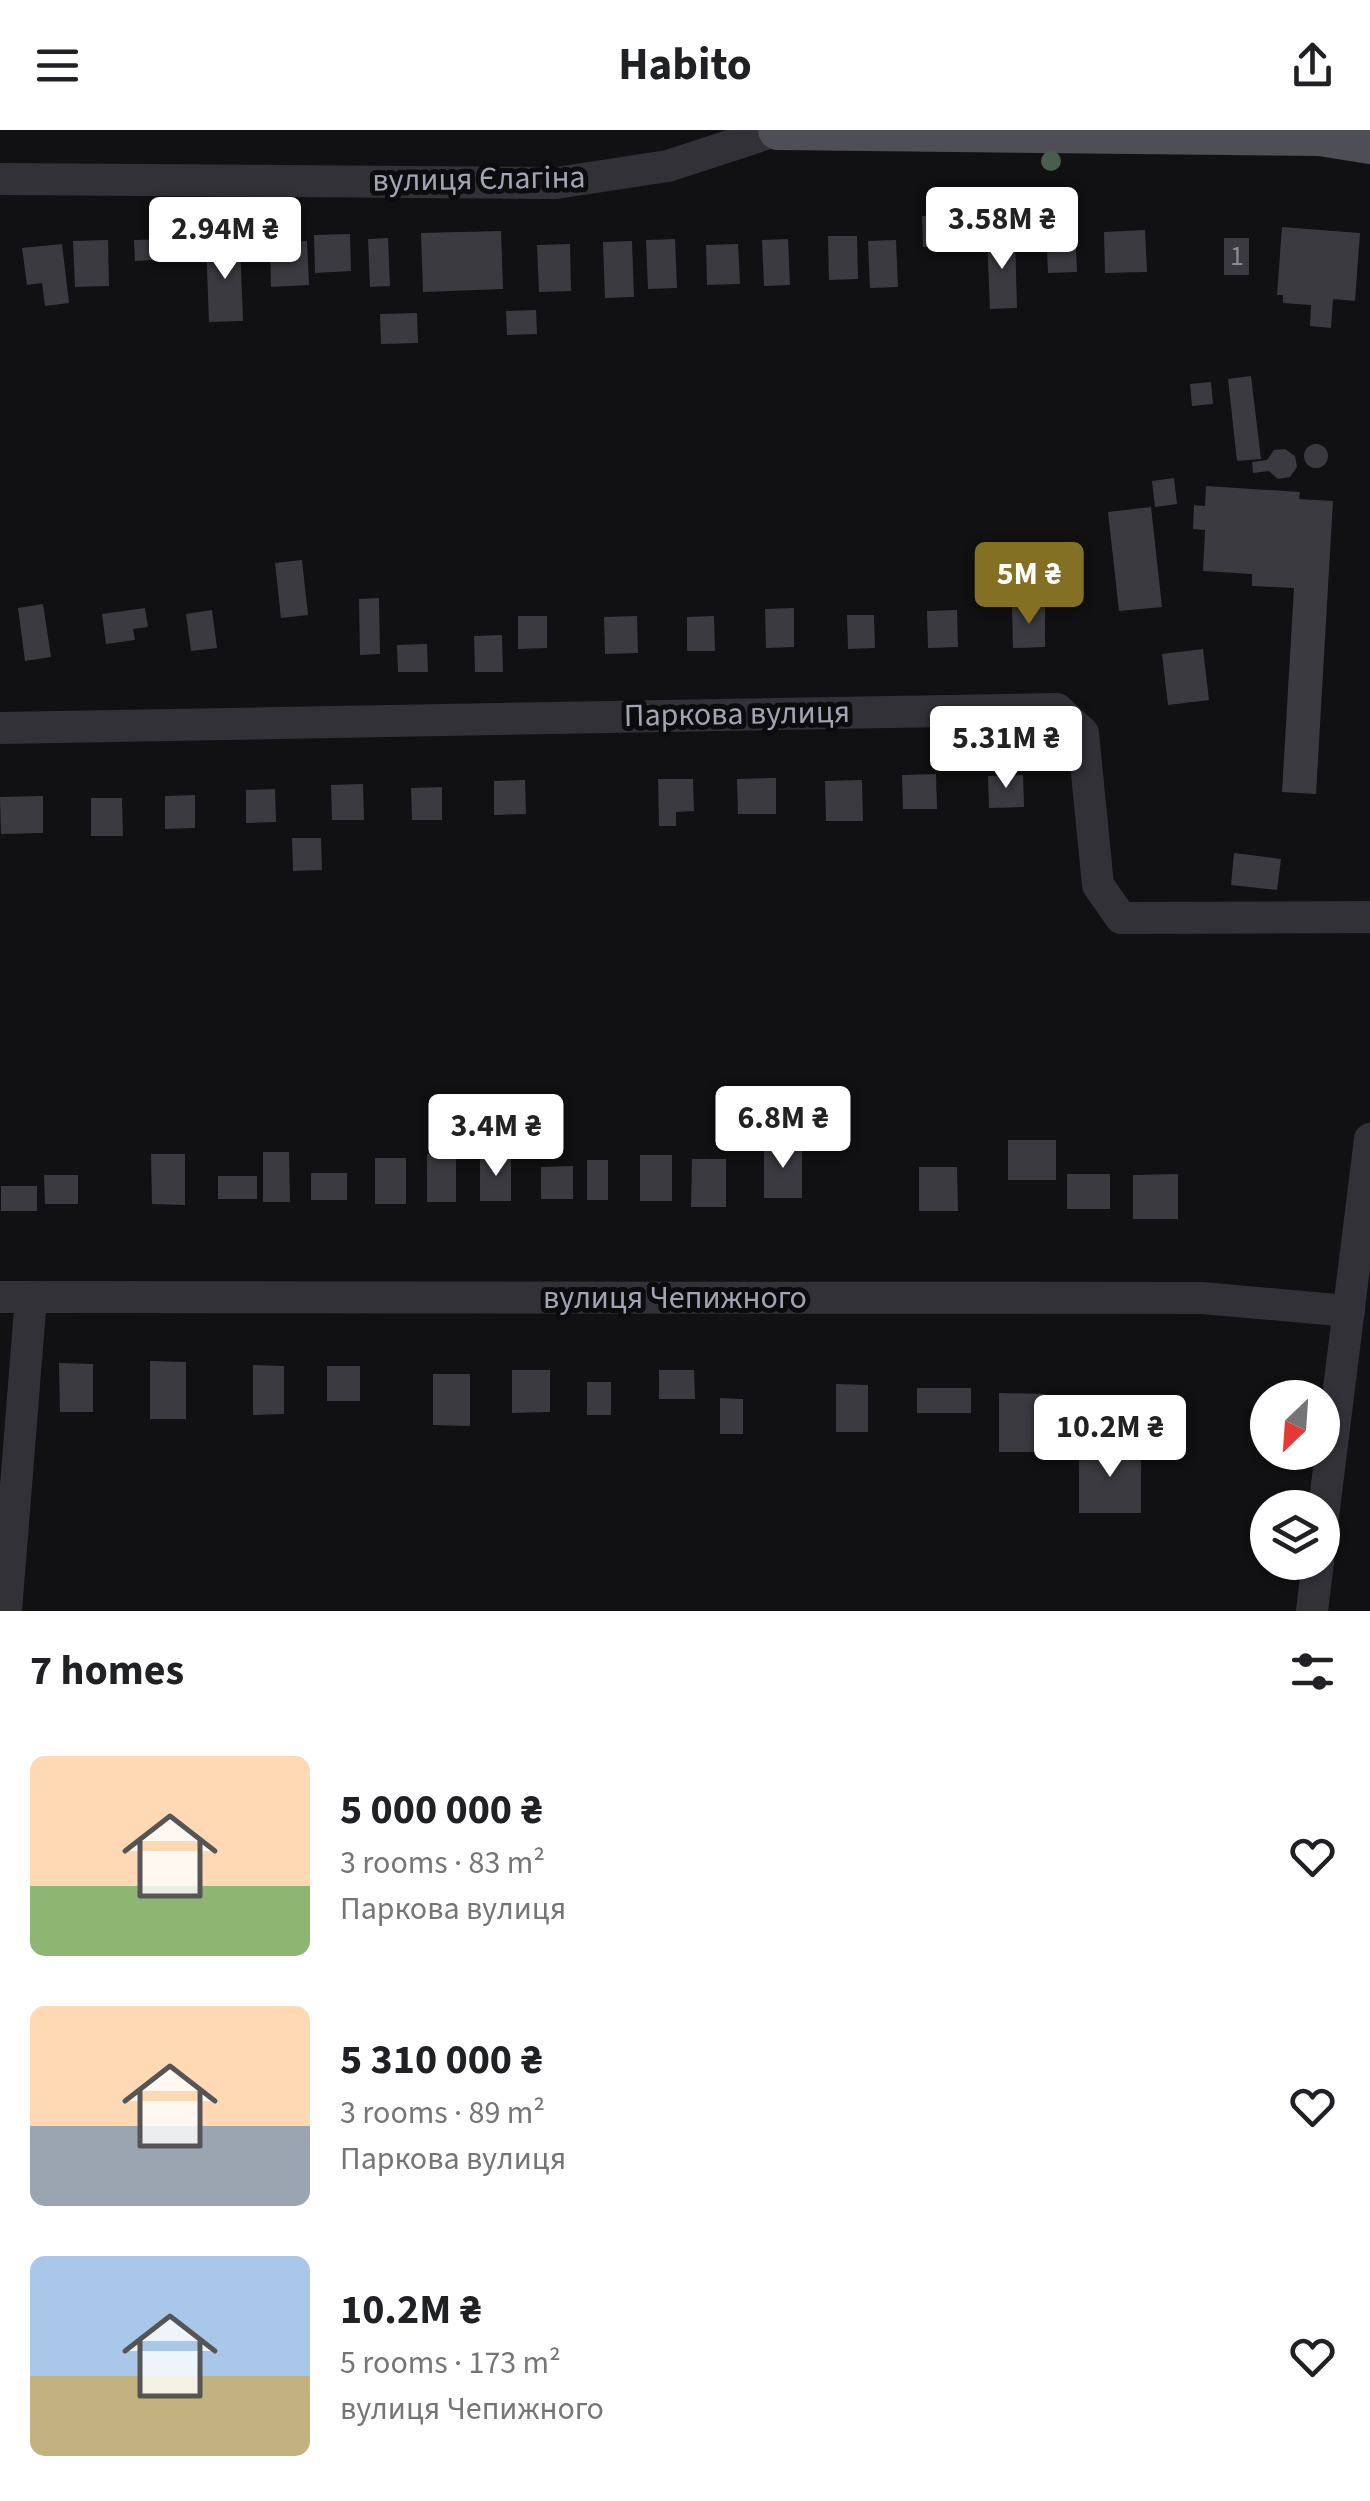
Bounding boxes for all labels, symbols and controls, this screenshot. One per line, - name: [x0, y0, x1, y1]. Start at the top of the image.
- text: Habito: [618, 33, 752, 97]
- icon: menu: [30, 38, 85, 93]
- icon: share: [1285, 38, 1340, 93]
- street label: вулиця Єлагіна: [372, 154, 586, 204]
- pin: 3.58M ₴: [910, 187, 1094, 272]
- text: 3.58M ₴: [948, 196, 1056, 242]
- pin: 2.94M ₴: [133, 197, 317, 282]
- text: 2.94M ₴: [171, 206, 279, 252]
- house number: 1: [1230, 236, 1244, 276]
- pin: 5M ₴: [970, 542, 1088, 627]
- text: 5M ₴: [997, 551, 1061, 597]
- street label: Паркова вулиця: [624, 689, 850, 739]
- pin: 5.31M ₴: [914, 706, 1098, 791]
- text: 5.31M ₴: [952, 715, 1060, 761]
- pin: 6.8M ₴: [702, 1086, 864, 1171]
- pin: 3.4M ₴: [415, 1094, 577, 1179]
- text: 6.8M ₴: [737, 1095, 829, 1141]
- text: 3.4M ₴: [450, 1103, 542, 1149]
- street label: вулиця Чепижного: [543, 1275, 807, 1321]
- north arrow: [1250, 1380, 1340, 1470]
- map controls: [1250, 1380, 1340, 1580]
- pin: 10.2M ₴: [1018, 1395, 1202, 1480]
- text: 10.2M ₴: [1056, 1404, 1164, 1450]
- button: layers: [1250, 1490, 1340, 1580]
- text: 7 homes: [30, 1641, 184, 1701]
- icon: filters: [1285, 1644, 1340, 1699]
- text: 5 000 000 ₴: [340, 1780, 543, 1840]
- icon: home: [110, 1796, 230, 1916]
- icon: heart: [1285, 1829, 1340, 1884]
- text: 3 rooms · 83 m²: [340, 1840, 545, 1886]
- text: Паркова вулиця: [340, 1886, 566, 1932]
- text: 5 310 000 ₴: [340, 2030, 543, 2090]
- icon: home: [110, 2046, 230, 2166]
- icon: heart: [1285, 2079, 1340, 2134]
- text: 3 rooms · 89 m²: [340, 2090, 545, 2136]
- text: Паркова вулиця: [340, 2136, 566, 2182]
- text: 10.2M ₴: [340, 2280, 482, 2340]
- icon: home: [110, 2296, 230, 2416]
- icon: heart: [1285, 2329, 1340, 2384]
- text: 5 rooms · 173 m²: [340, 2340, 561, 2386]
- text: вулиця Чепижного: [340, 2386, 604, 2432]

